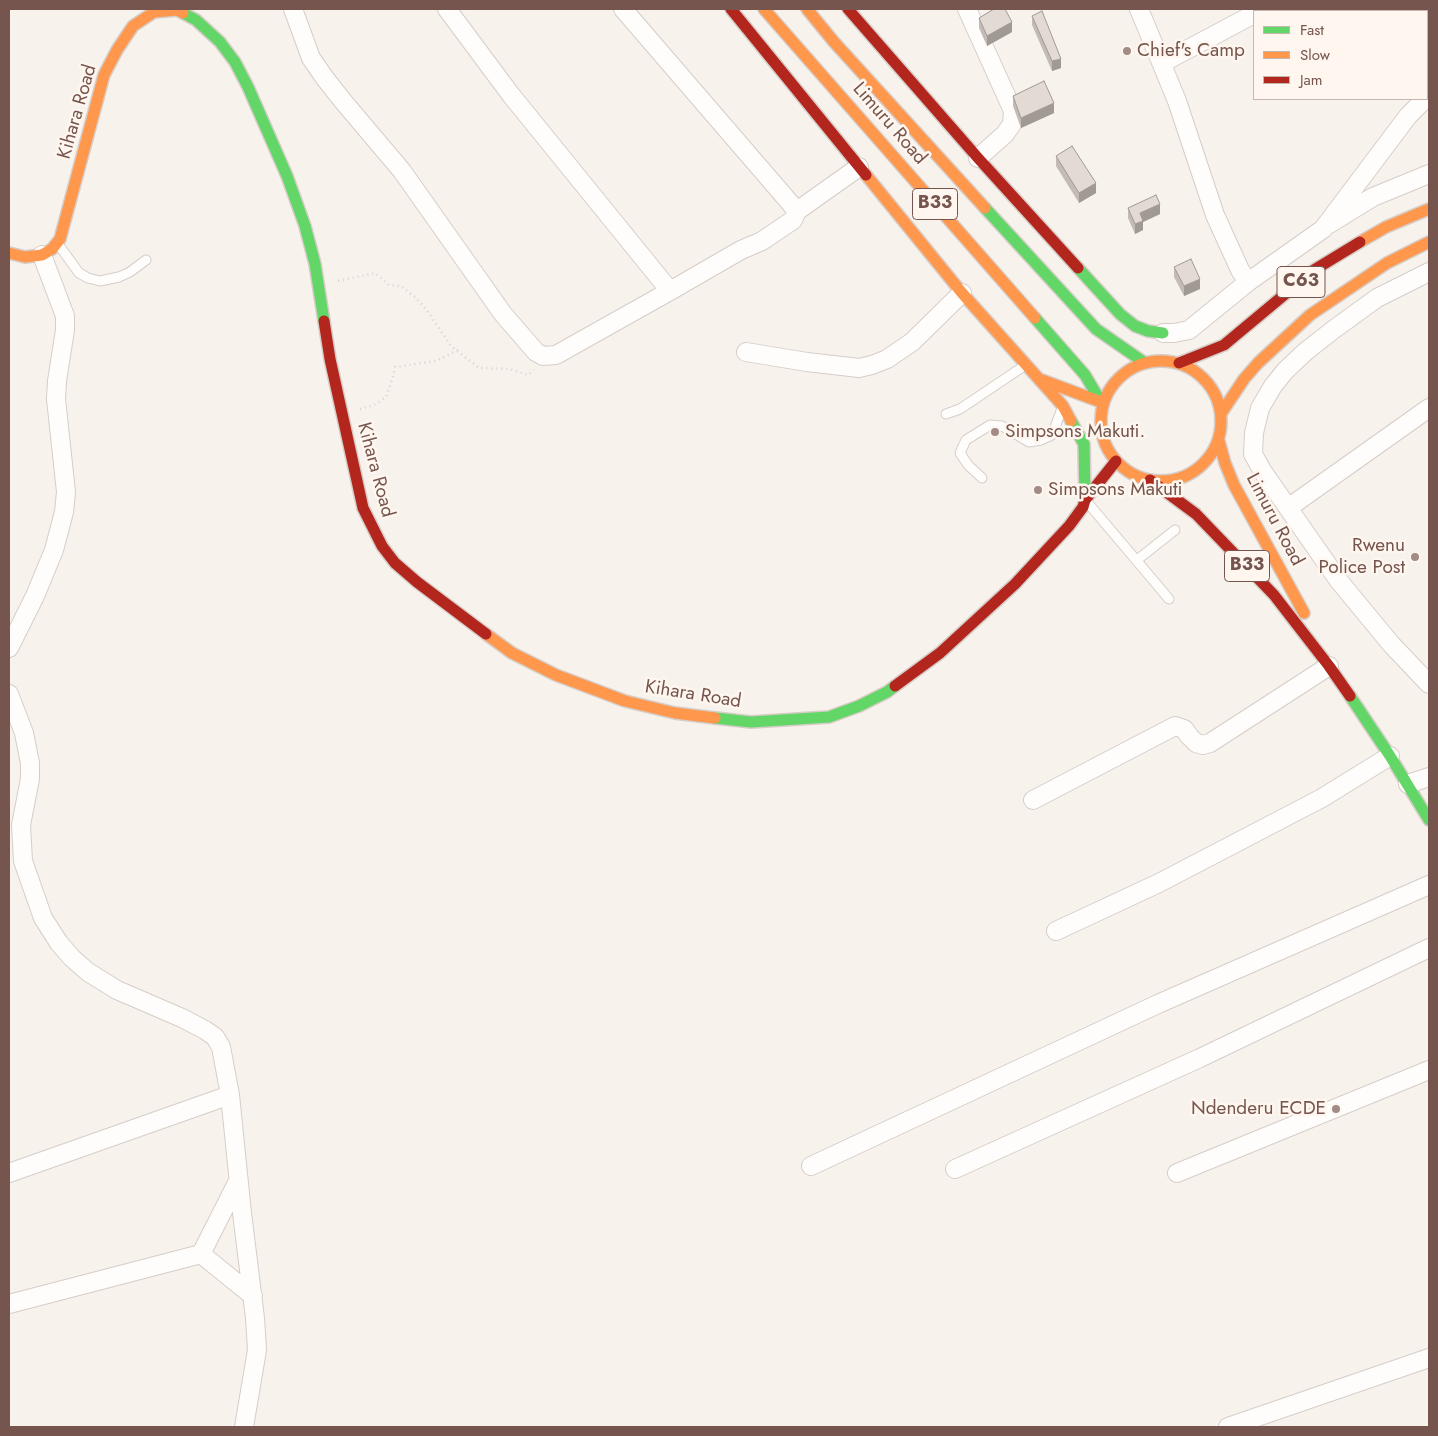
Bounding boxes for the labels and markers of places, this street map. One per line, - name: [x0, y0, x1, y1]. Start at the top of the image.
- place label: Chief's Camp: [1137, 40, 1245, 62]
- marker: Chief's Camp: [1121, 45, 1133, 57]
- place label: Simpsons Makuti.: [1005, 421, 1145, 443]
- marker: Simpsons Makuti.: [989, 426, 1001, 438]
- place label: Simpsons Makuti: [1048, 479, 1183, 501]
- marker: Simpsons Makuti: [1032, 484, 1044, 496]
- place label: Rwenu Police Post: [1318, 535, 1405, 579]
- marker: Rwenu Police Post: [1409, 551, 1421, 563]
- place label: Ndenderu ECDE: [1191, 1098, 1326, 1120]
- marker: Ndenderu ECDE: [1330, 1103, 1342, 1115]

